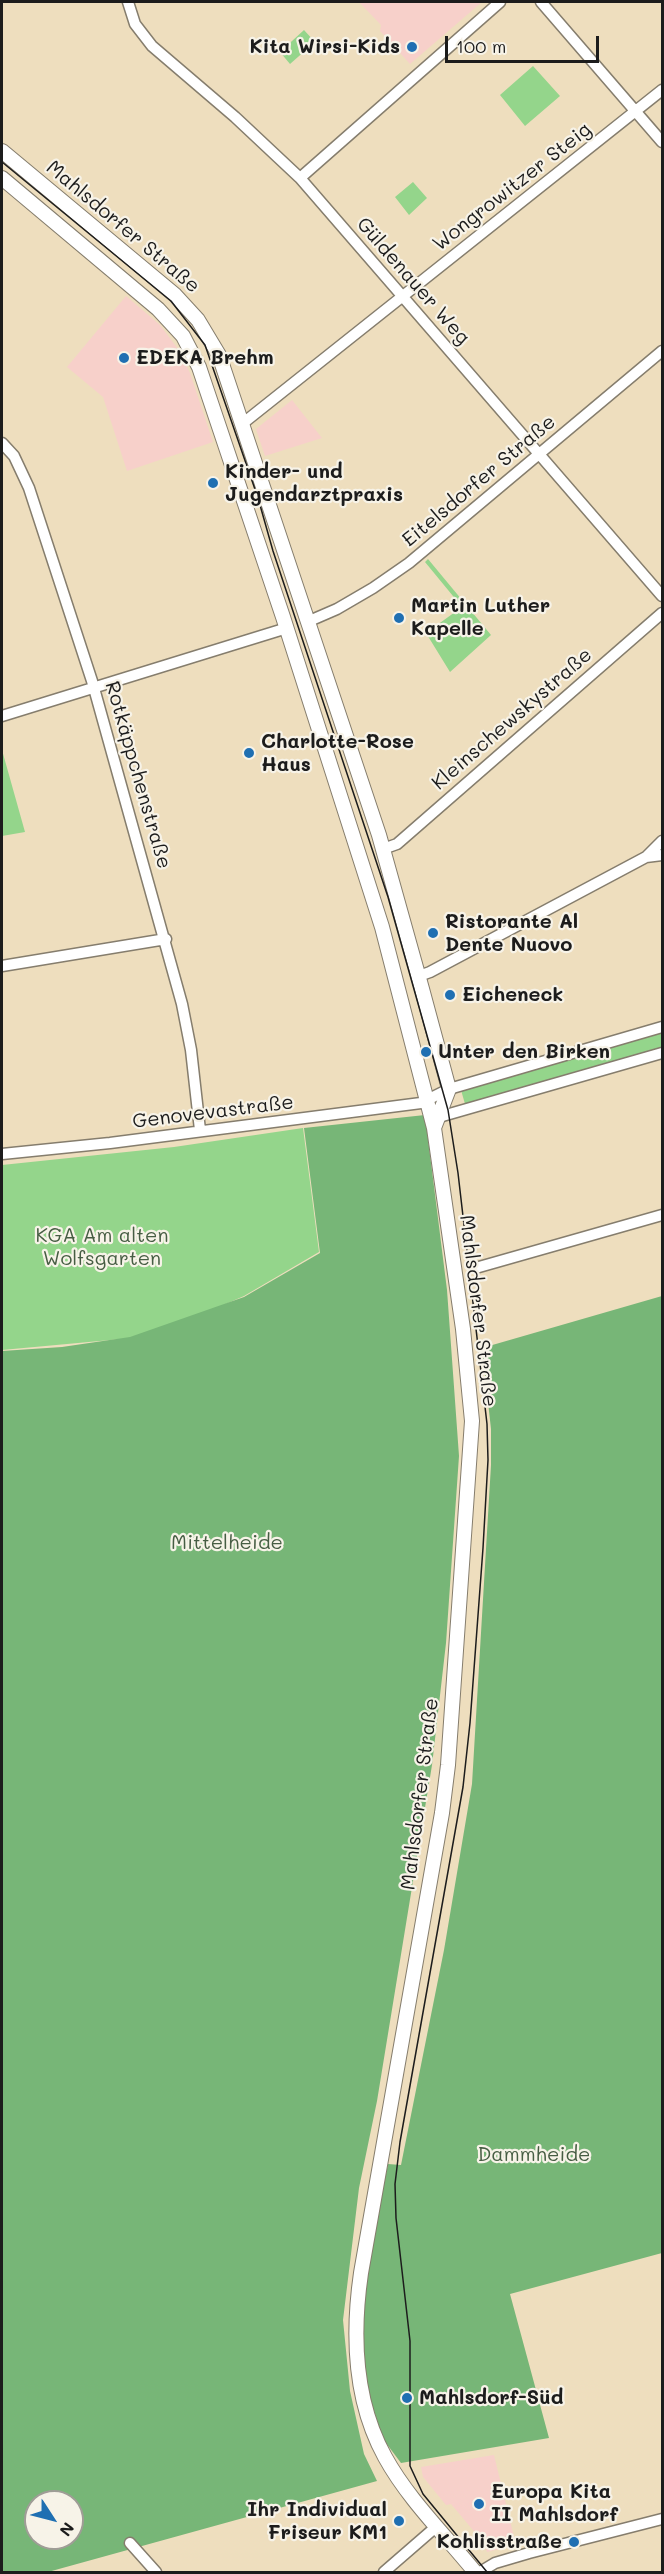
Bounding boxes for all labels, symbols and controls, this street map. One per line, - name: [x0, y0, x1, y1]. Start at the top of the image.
- scale bar: [448, 24, 602, 62]
- text: 100 m: [456, 34, 506, 58]
- place label: Kita Wirsi-Kids: [250, 35, 400, 59]
- marker: Kita Wirsi-Kids: [405, 40, 419, 54]
- street label: Wongrowitzer Steig: [428, 118, 596, 256]
- street label: Mahlsdorfer Straße: [41, 156, 205, 298]
- street label: Güldenauer Weg: [351, 212, 475, 350]
- place label: EDEKA Brehm: [136, 346, 274, 370]
- marker: EDEKA Brehm: [117, 351, 131, 365]
- street label: Eitelsdorfer Straße: [398, 410, 560, 552]
- place label: Kinder- und Jugendarztpraxis: [225, 460, 403, 507]
- marker: Kinder- und Jugendarztpraxis: [206, 476, 220, 490]
- place label: Martin Luther Kapelle: [411, 594, 550, 641]
- marker: Martin Luther Kapelle: [392, 611, 406, 625]
- street label: Kleinschewskystraße: [427, 643, 597, 795]
- street label: Rotkäppchenstraße: [100, 679, 176, 871]
- place label: Charlotte-Rose Haus: [261, 730, 414, 777]
- marker: Charlotte-Rose Haus: [242, 746, 256, 760]
- place label: Ristorante Al Dente Nuovo: [445, 910, 578, 957]
- marker: Ristorante Al Dente Nuovo: [426, 926, 440, 940]
- place label: Eicheneck: [462, 983, 563, 1007]
- marker: Eicheneck: [443, 988, 457, 1002]
- place label: Unter den Birken: [438, 1040, 610, 1064]
- marker: Unter den Birken: [419, 1045, 433, 1059]
- street label: Genovevastraße: [131, 1090, 295, 1134]
- street label: Mahlsdorfer Straße: [454, 1214, 502, 1408]
- park label: KGA Am alten Wolfsgarten: [35, 1224, 169, 1271]
- park label: Mittelheide: [171, 1531, 283, 1555]
- street label: Mahlsdorfer Straße: [396, 1697, 444, 1891]
- park label: Dammheide: [478, 2143, 590, 2167]
- place label: Mahlsdorf-Süd: [419, 2386, 563, 2410]
- marker: Mahlsdorf-Süd: [400, 2391, 414, 2405]
- place label: Europa Kita II Mahlsdorf: [491, 2480, 618, 2527]
- north arrow: [24, 2490, 84, 2550]
- marker: Europa Kita II Mahlsdorf: [472, 2497, 486, 2511]
- place label: Ihr Individual Friseur KM1: [247, 2498, 387, 2545]
- marker: Ihr Individual Friseur KM1: [392, 2514, 406, 2528]
- text: N: [55, 2519, 79, 2541]
- place label: Kohlisstraße: [437, 2530, 562, 2554]
- marker: Kohlisstraße: [567, 2535, 581, 2549]

